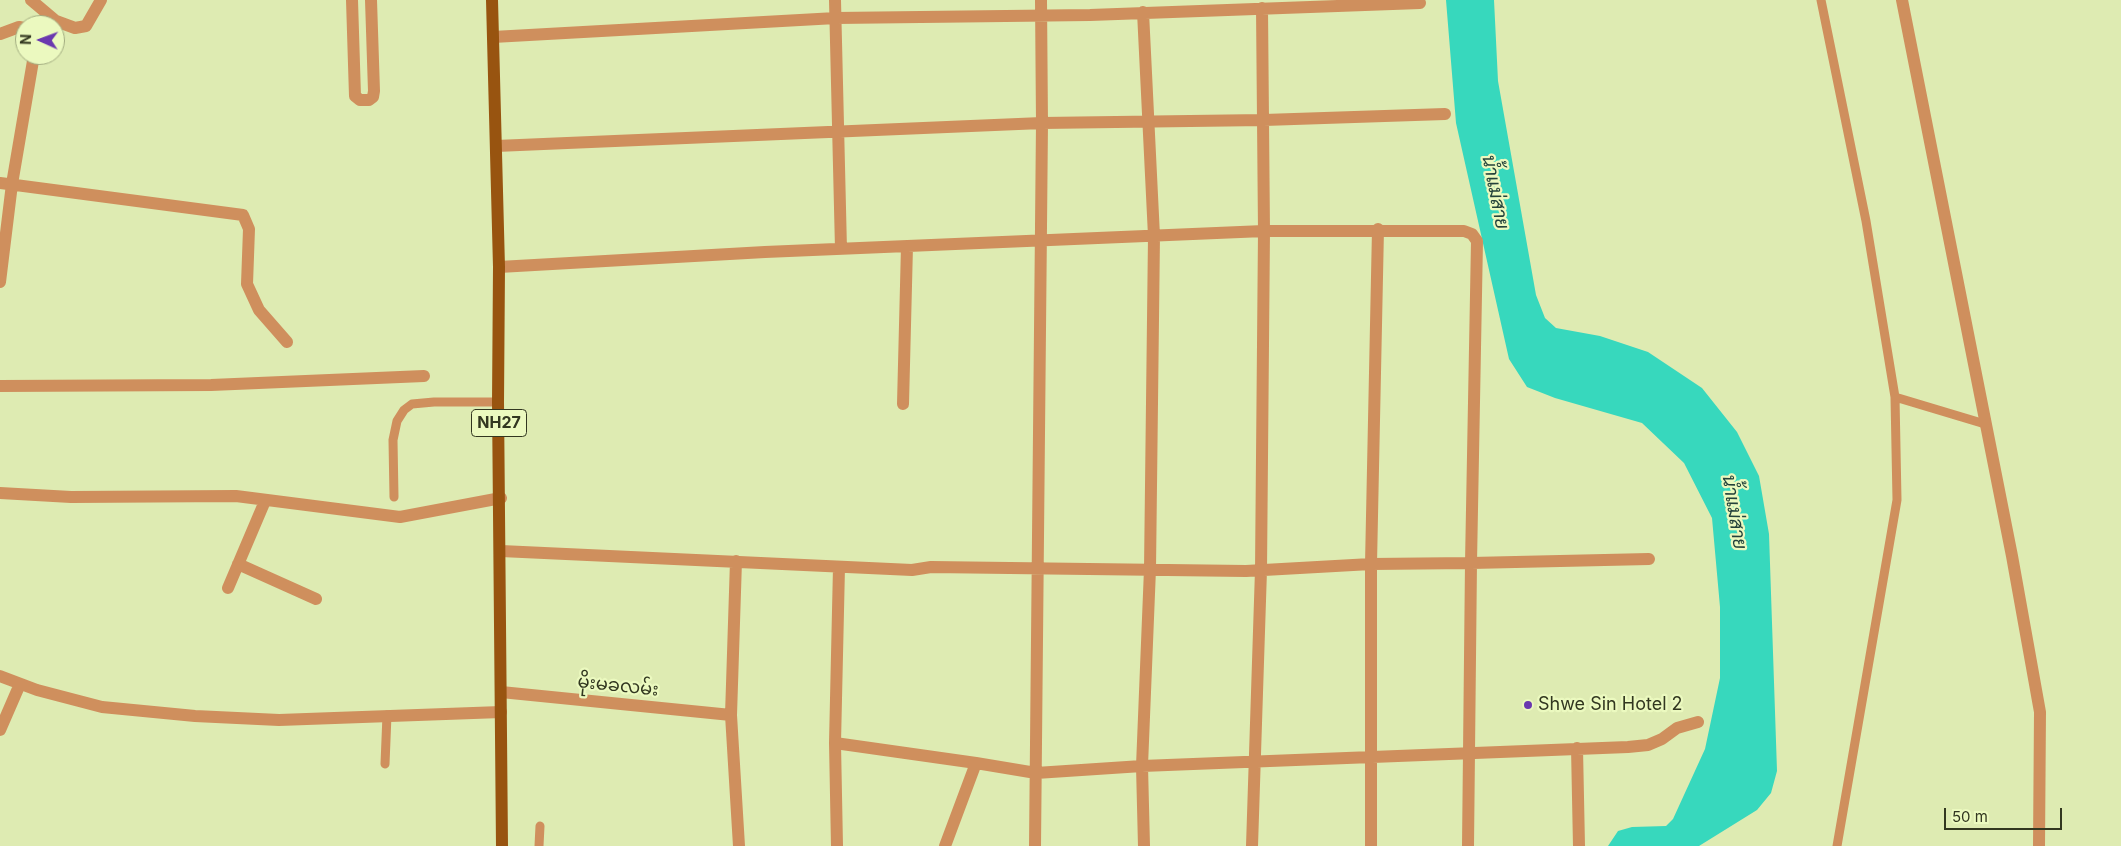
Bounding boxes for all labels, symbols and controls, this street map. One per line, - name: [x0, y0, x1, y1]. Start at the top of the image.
- north arrow: [15, 15, 65, 65]
- text: N: [17, 34, 34, 45]
- water label: น้ำแม่สาย: [1477, 153, 1513, 231]
- road number: NH27: [472, 409, 526, 436]
- water label: น้ำแม่สาย: [1717, 473, 1751, 551]
- street label: မိုးမခလမ်း: [576, 671, 660, 701]
- place label: Shwe Sin Hotel 2: [1538, 694, 1683, 716]
- marker: Shwe Sin Hotel 2: [1522, 699, 1534, 711]
- scale bar: [1946, 798, 2064, 830]
- text: 50 m: [1952, 807, 1988, 826]

